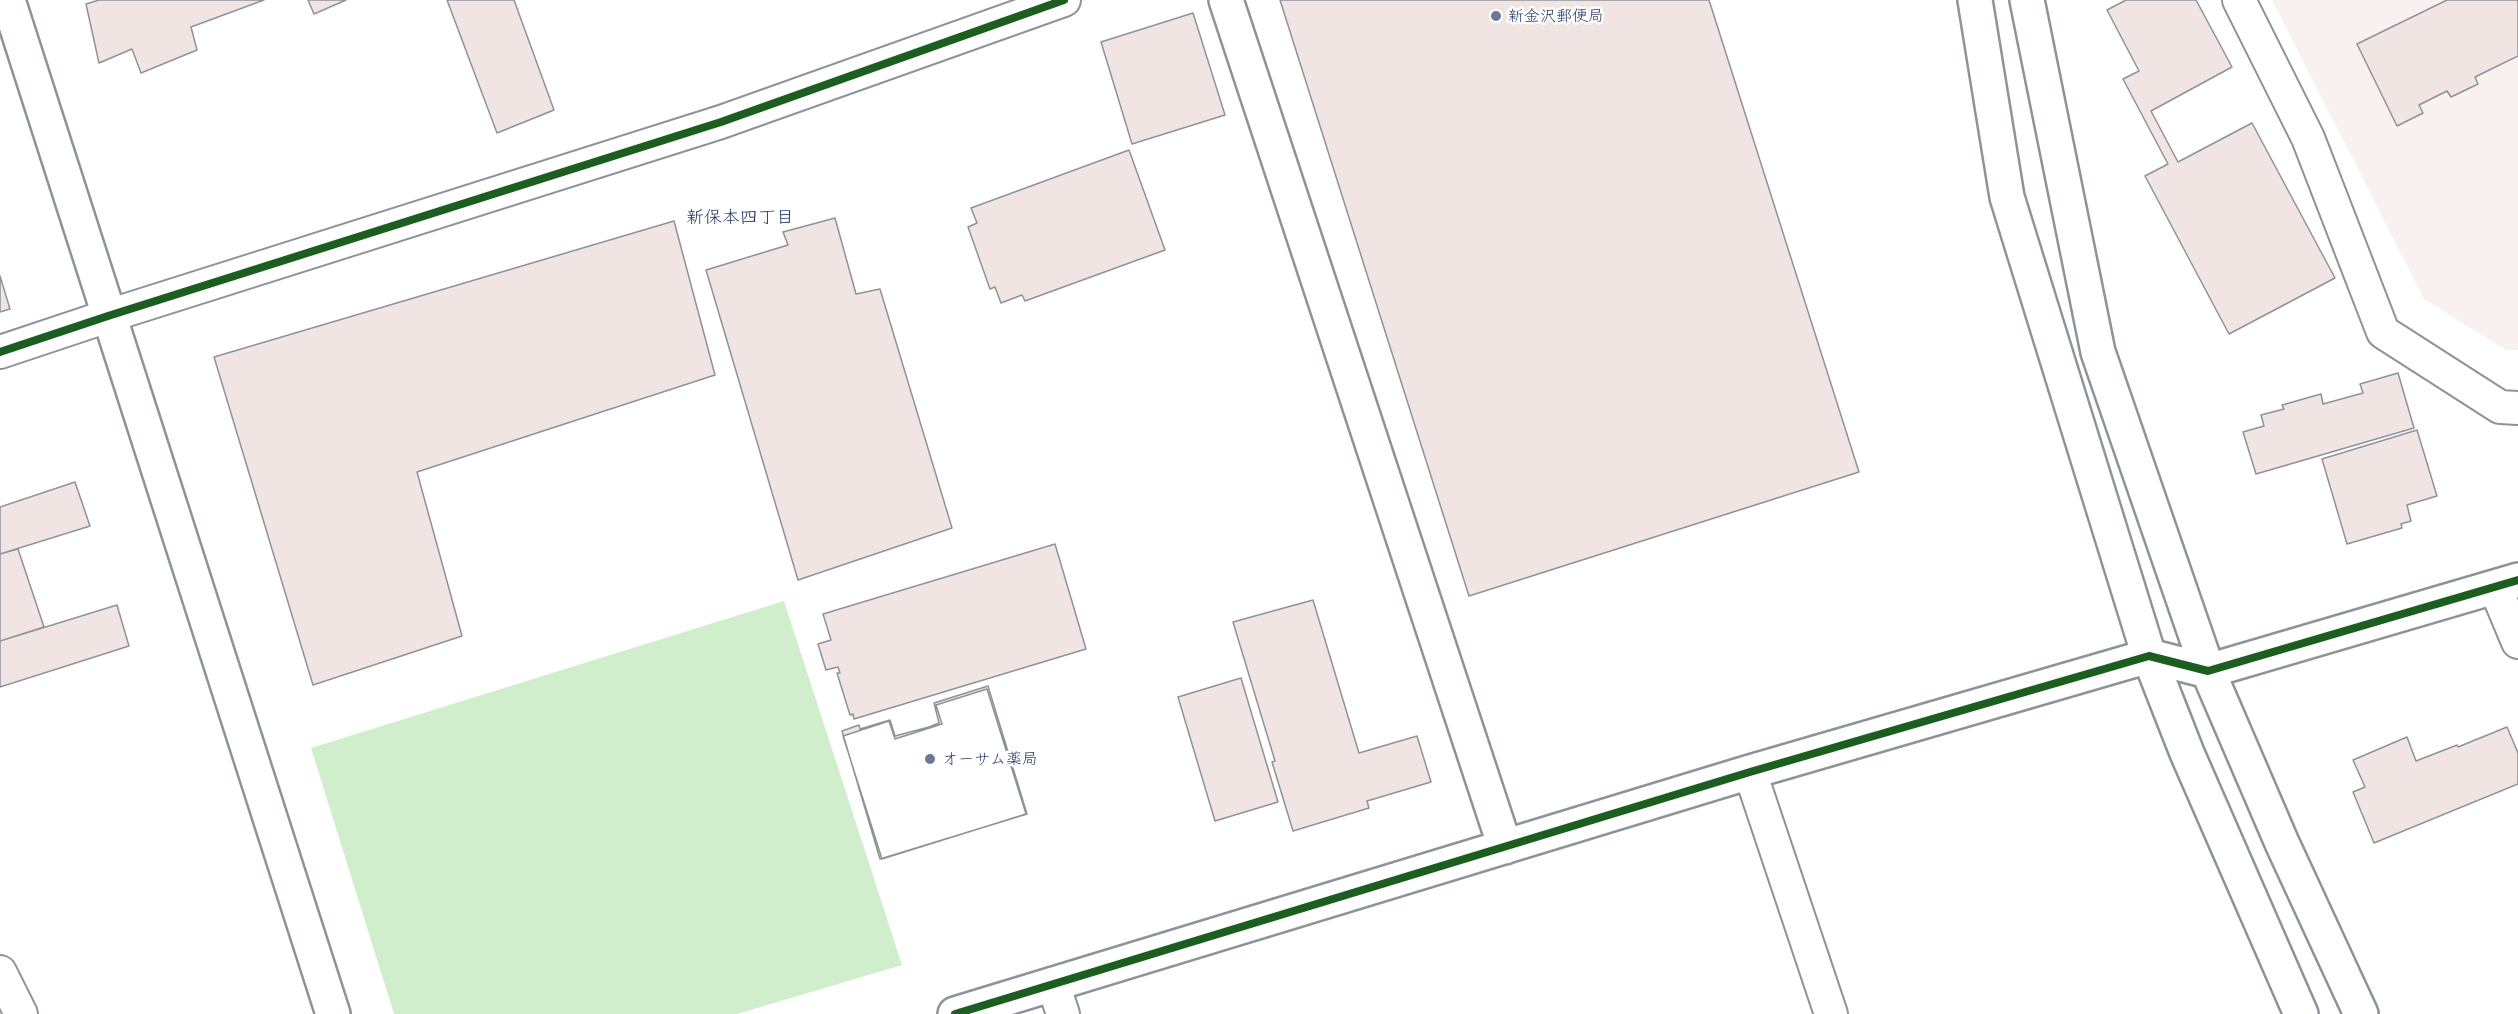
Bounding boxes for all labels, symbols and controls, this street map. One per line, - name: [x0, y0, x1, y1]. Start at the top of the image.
- place label: 新金沢郵便局: [1508, 6, 1604, 26]
- marker: 新金沢郵便局: [1489, 9, 1503, 23]
- district label: 新保本四丁目: [686, 206, 794, 228]
- place label: オーサム薬局: [942, 749, 1038, 769]
- marker: オーサム薬局: [923, 752, 937, 766]

